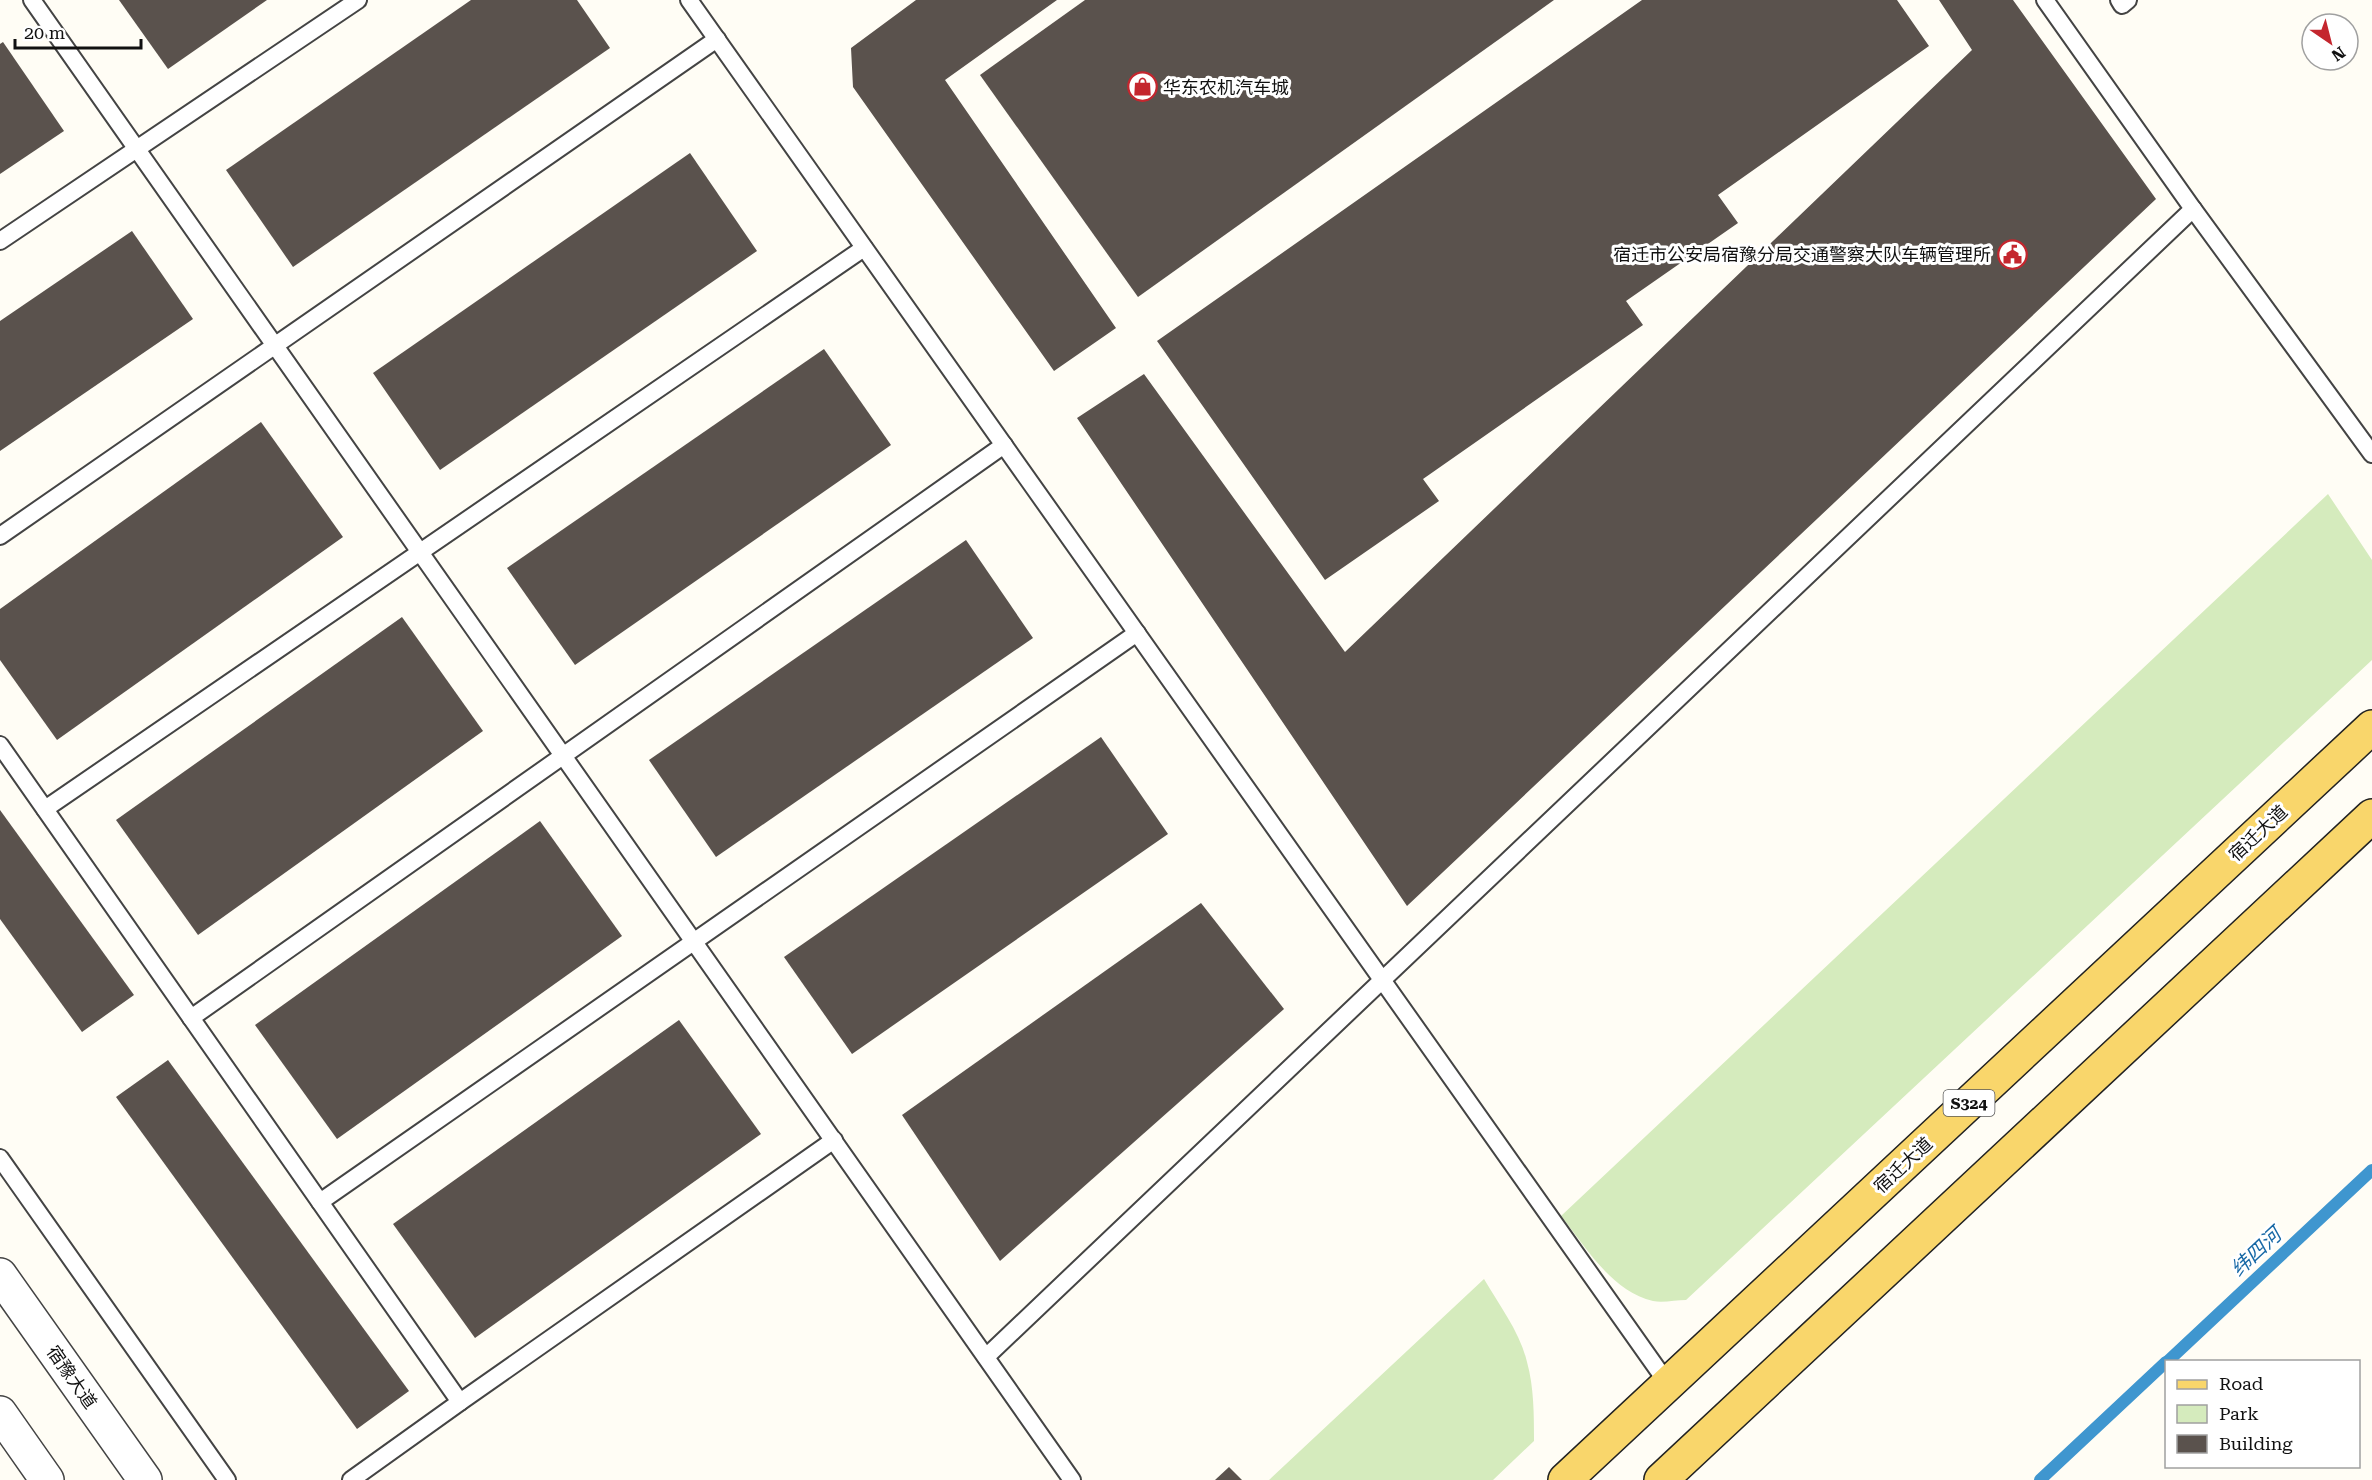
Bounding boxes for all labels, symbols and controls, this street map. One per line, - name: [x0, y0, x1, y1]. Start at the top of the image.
- scale bar: [15, 12, 141, 50]
- north arrow: [2300, 12, 2360, 72]
- text: 20 m: [24, 22, 65, 43]
- text: N: [2328, 43, 2349, 65]
- shop icon: 华东农机汽车城: [1126, 71, 1158, 103]
- place label: 华东农机汽车城: [1163, 77, 1289, 98]
- public building icon: 宿迁市公安局宿豫分局交通警察大队车辆管理所: [1996, 238, 2028, 270]
- place label: 宿迁市公安局宿豫分局交通警察大队车辆管理所: [1613, 244, 1991, 265]
- street label: 宿迁大道: [2225, 801, 2291, 865]
- road number: S324: [1944, 1090, 1994, 1116]
- street label: 宿迁大道: [1870, 1133, 1936, 1197]
- water label: 纬四河: [2226, 1220, 2289, 1281]
- street label: 宿豫大道: [43, 1341, 101, 1413]
- legend: [2165, 1360, 2360, 1468]
- text: Road: [2219, 1373, 2264, 1394]
- text: Park: [2219, 1403, 2259, 1424]
- text: Building: [2219, 1433, 2293, 1454]

